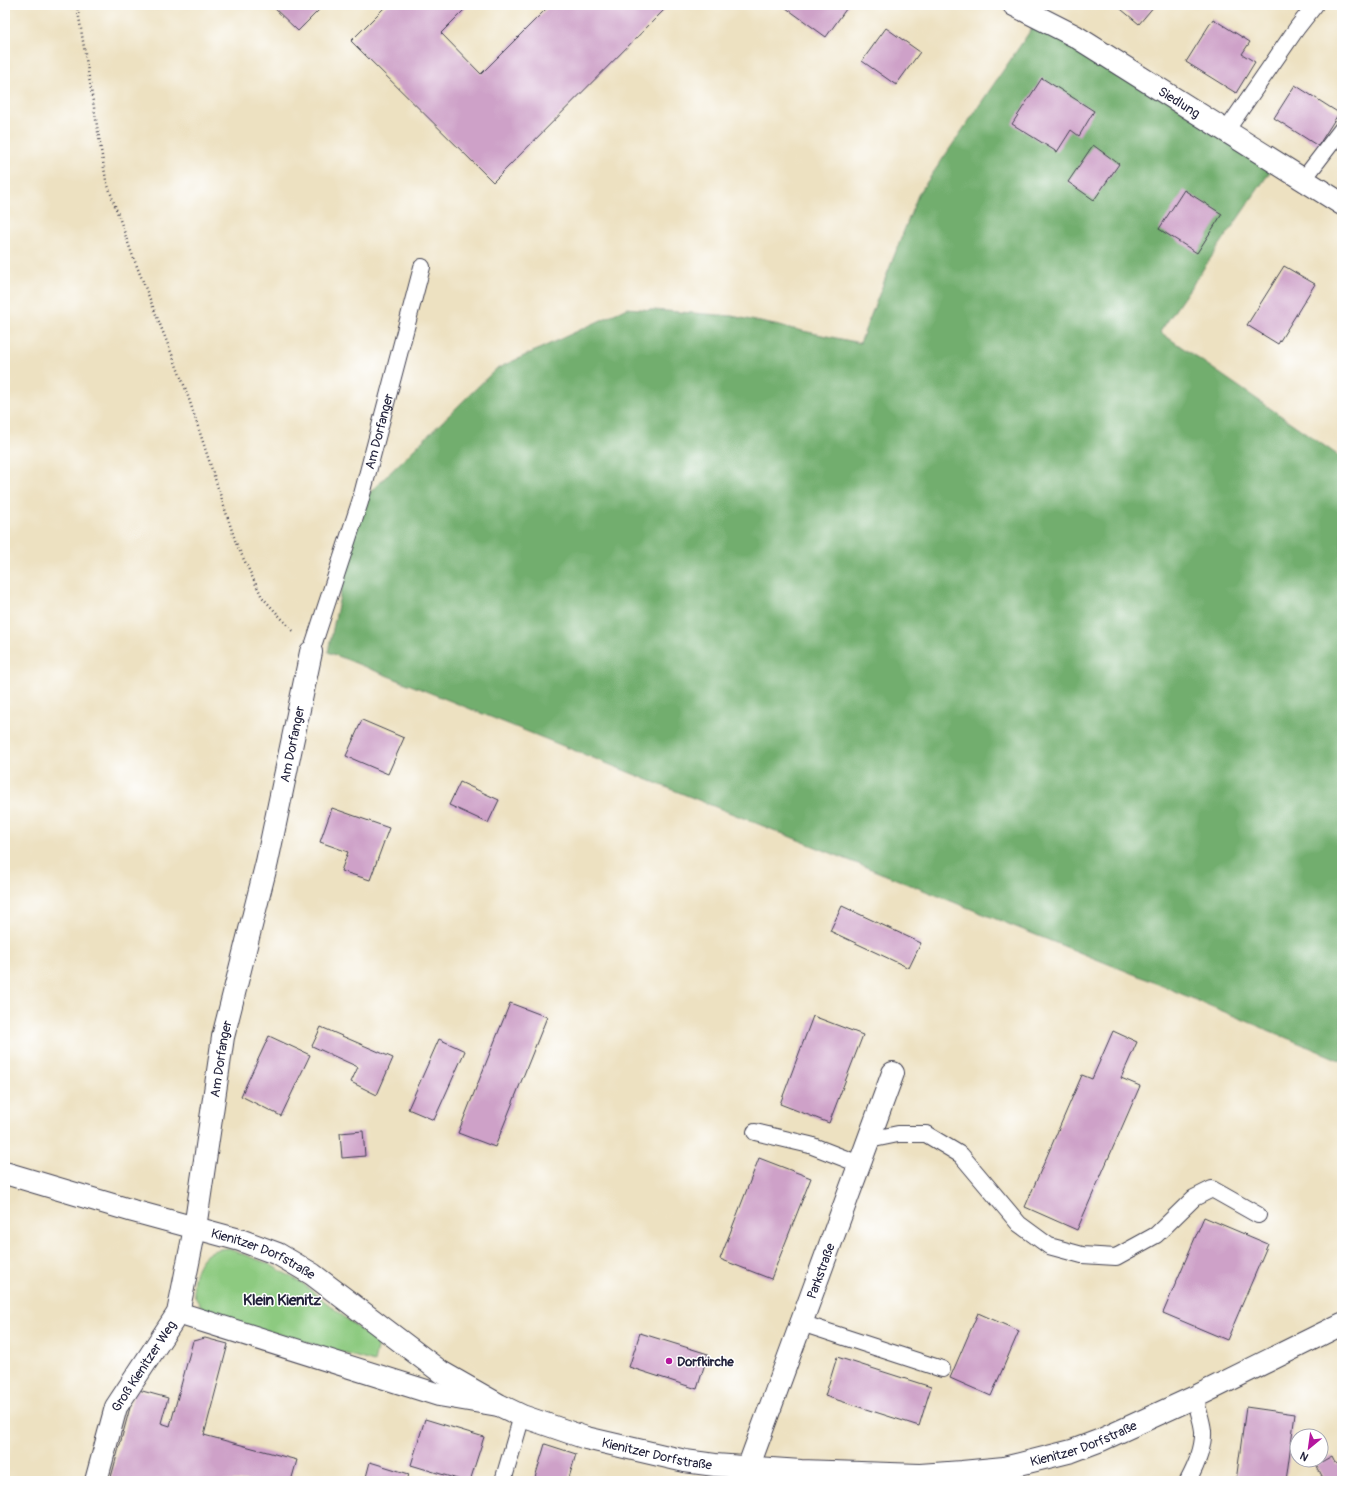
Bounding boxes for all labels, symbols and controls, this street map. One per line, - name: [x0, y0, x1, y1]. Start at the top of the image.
- street label: Siedlung: [1155, 84, 1203, 122]
- street label: Am Dorfanger: [362, 392, 397, 471]
- street label: Am Dorfanger: [277, 704, 309, 784]
- street label: Am Dorfanger: [207, 1019, 236, 1099]
- street label: Kienitzer Dorfstraße: [209, 1226, 318, 1283]
- street label: Parkstraße: [804, 1241, 839, 1301]
- district label: Klein Kienitz: [243, 1291, 321, 1310]
- street label: Groß Kienitzer Weg: [108, 1317, 180, 1415]
- place label: Dorfkirche: [677, 1354, 734, 1370]
- marker: Dorfkirche: [664, 1356, 674, 1366]
- street label: Kienitzer Dorfstraße: [1029, 1417, 1140, 1470]
- north arrow: [1289, 1428, 1329, 1468]
- street label: Kienitzer Dorfstraße: [600, 1435, 714, 1474]
- text: N: [1297, 1449, 1311, 1464]

